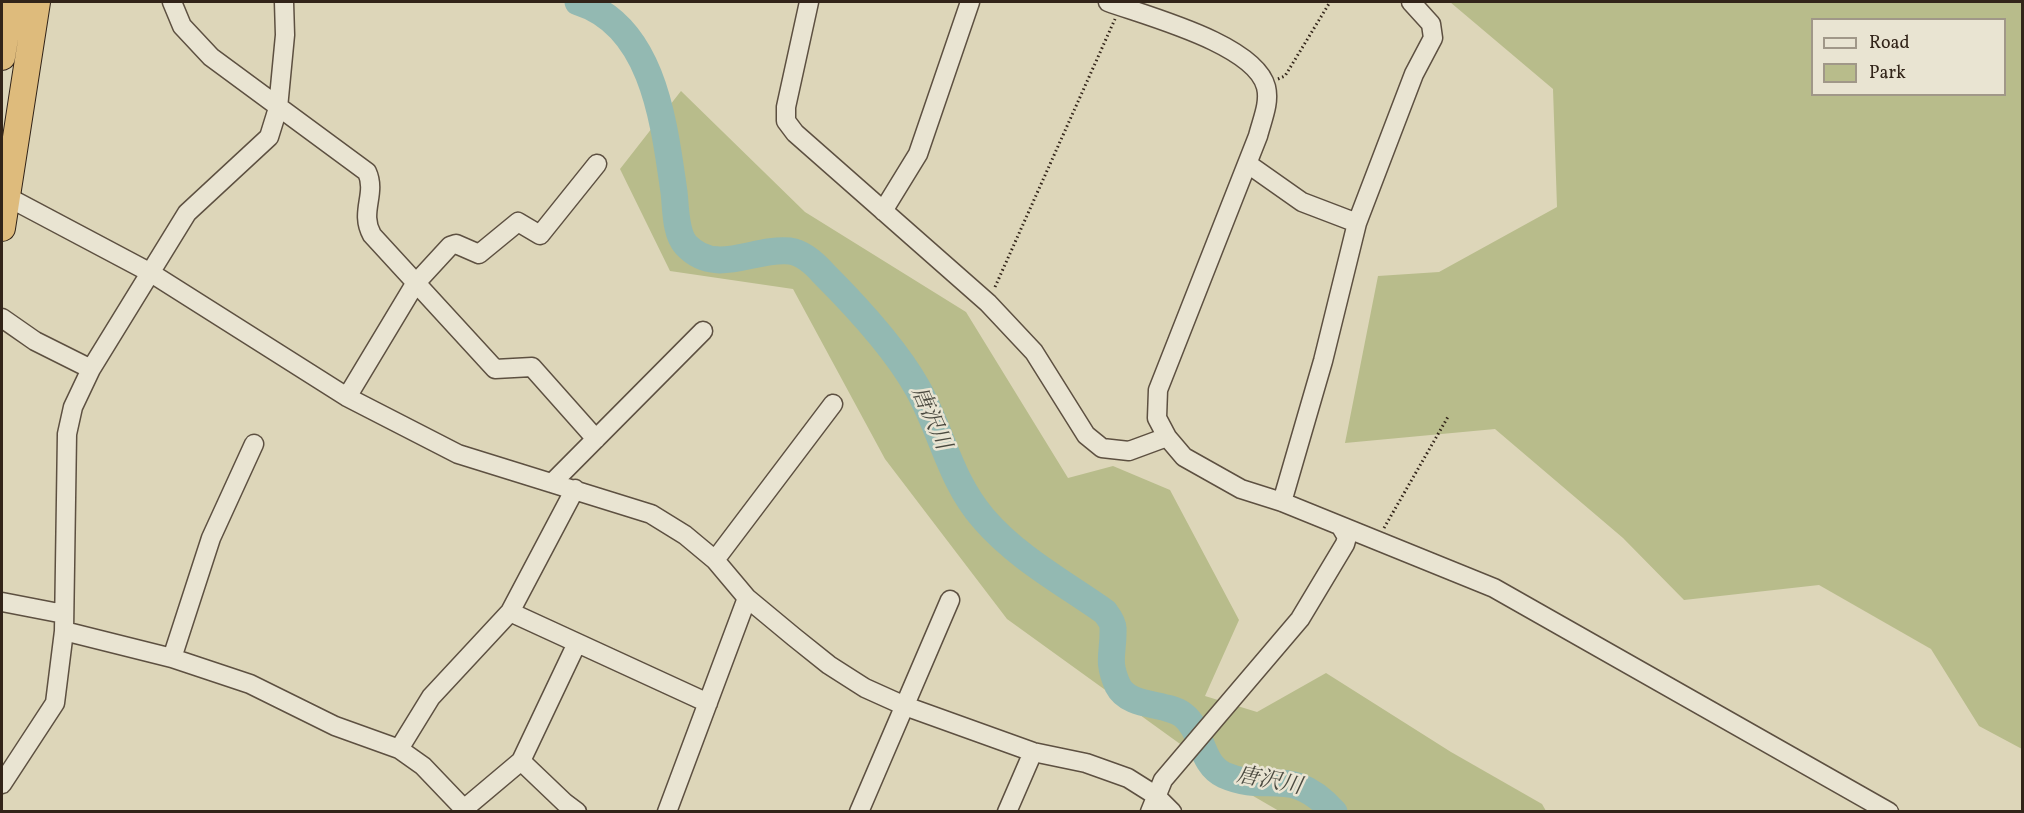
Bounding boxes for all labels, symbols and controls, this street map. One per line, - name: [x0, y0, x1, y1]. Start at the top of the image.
- legend: [1811, 18, 2006, 96]
- text: Road: [1869, 31, 1910, 56]
- text: Park: [1869, 61, 1906, 86]
- water label: 唐沢川: [904, 383, 954, 455]
- water label: 唐沢川: [1234, 764, 1304, 802]

